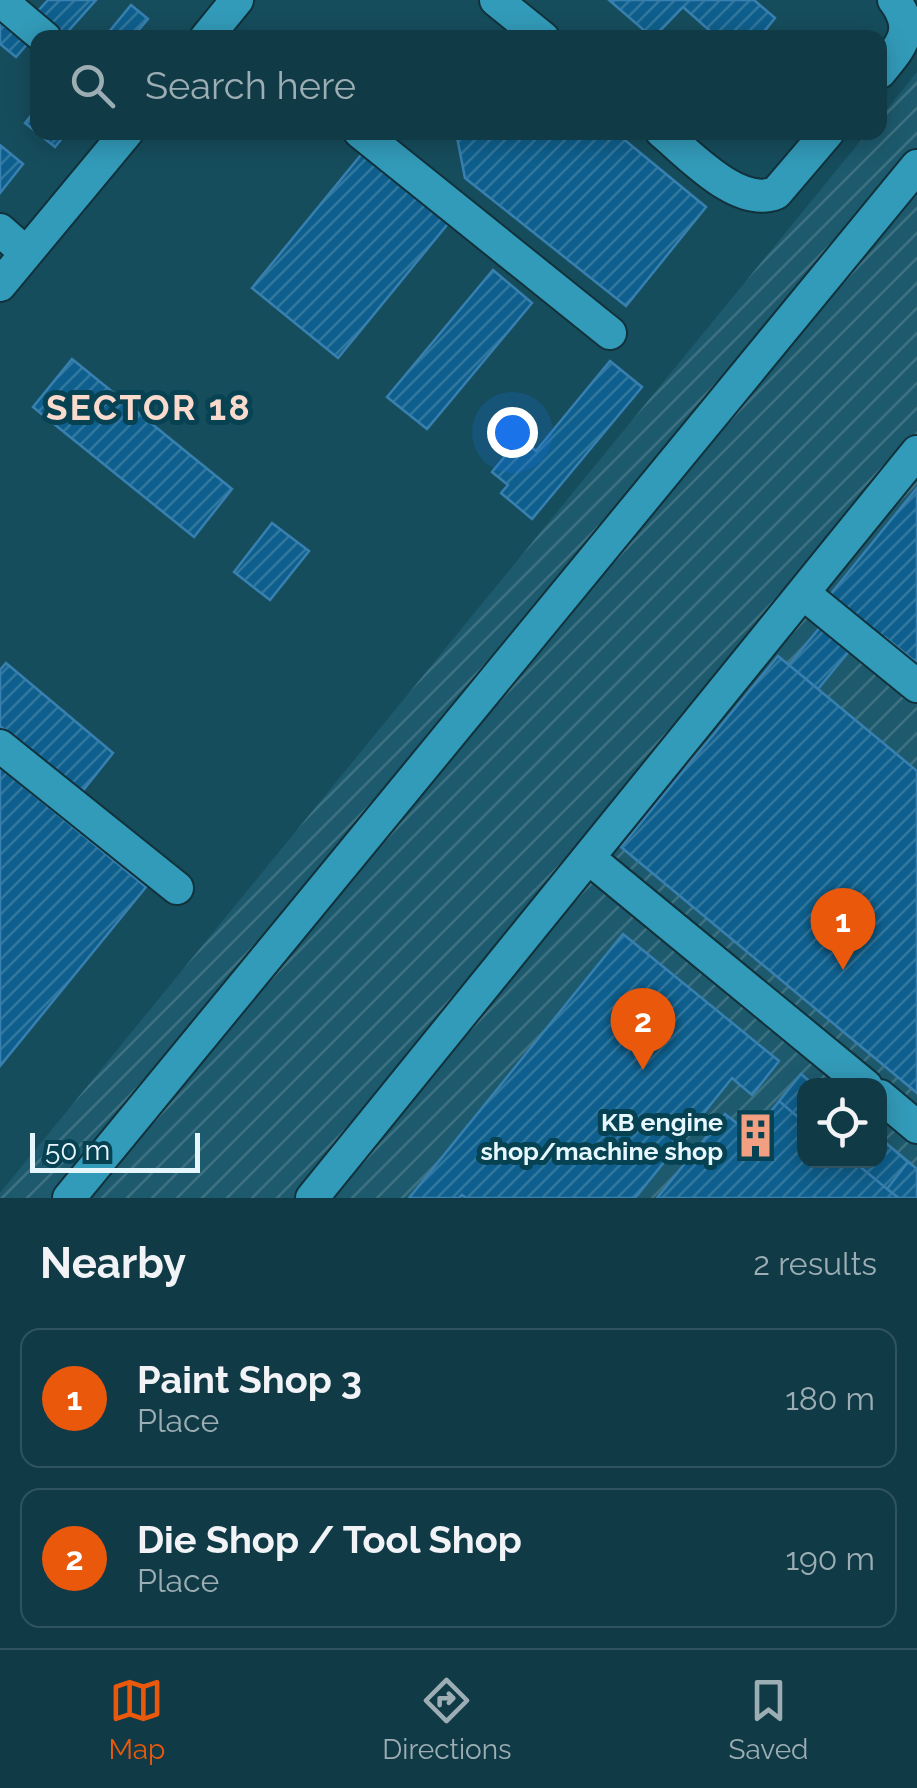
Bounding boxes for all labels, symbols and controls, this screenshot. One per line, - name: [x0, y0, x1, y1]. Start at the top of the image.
- search box: [30, 30, 887, 140]
- icon: search: [65, 58, 120, 113]
- text: Search here: [145, 63, 356, 108]
- district label: SECTOR 18: [46, 387, 252, 428]
- your location: [487, 407, 538, 458]
- pin: 1: [810, 888, 876, 970]
- pin: 2: [610, 988, 676, 1070]
- map controls: [797, 1078, 887, 1168]
- button: locate: [797, 1078, 887, 1168]
- place label: KB engine shop/machine shop: [480, 1107, 723, 1166]
- building icon: KB engine shop/machine shop: [732, 1112, 780, 1160]
- scale bar: [30, 1128, 200, 1172]
- text: 50 m: [45, 1134, 110, 1167]
- text: Nearby: [40, 1239, 186, 1288]
- text: 2 results: [753, 1245, 877, 1282]
- text: Paint Shop 3: [137, 1357, 362, 1402]
- text: 1: [67, 1380, 82, 1417]
- text: 180 m: [785, 1380, 875, 1417]
- text: Place: [137, 1402, 219, 1439]
- text: Die Shop / Tool Shop: [137, 1517, 522, 1562]
- text: 2: [65, 1540, 84, 1577]
- text: 190 m: [785, 1540, 875, 1577]
- text: Place: [137, 1562, 219, 1599]
- tab: Map: [108, 1673, 165, 1766]
- tab: Directions: [382, 1673, 512, 1766]
- tab: Saved: [728, 1673, 809, 1766]

